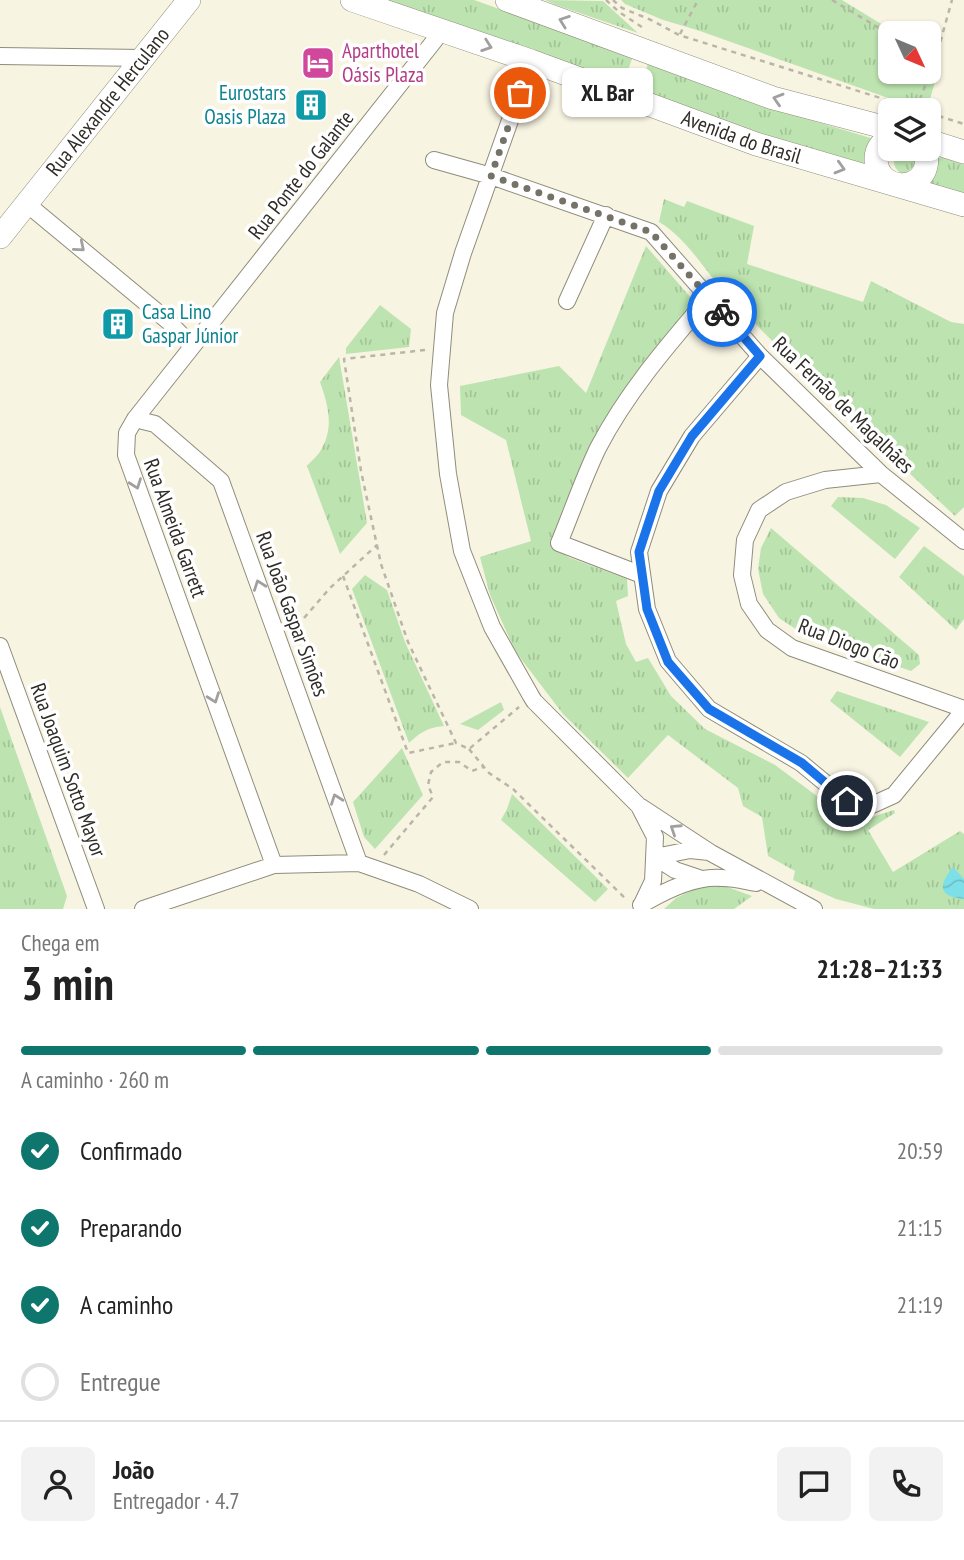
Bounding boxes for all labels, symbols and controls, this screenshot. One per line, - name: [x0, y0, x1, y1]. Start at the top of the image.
- one-way arrow: [558, 15, 570, 29]
- north arrow: [878, 21, 942, 84]
- map controls: [878, 21, 941, 161]
- street label: Rua Alexandre Herculano: [40, 22, 175, 181]
- place label: Aparthotel Oásis Plaza: [342, 37, 424, 88]
- one-way arrow: [480, 38, 492, 52]
- hotel icon: Aparthotel Oásis Plaza: [299, 44, 337, 82]
- pin: [490, 63, 550, 123]
- callout: XL Bar: [562, 68, 653, 118]
- icon: bag: [501, 74, 539, 112]
- text: XL Bar: [581, 78, 634, 107]
- place label: Eurostars Oasis Plaza: [204, 79, 286, 130]
- building icon: Eurostars Oasis Plaza: [292, 86, 330, 124]
- one-way arrow: [772, 92, 784, 107]
- button: layers: [878, 98, 941, 161]
- street label: Avenida do Brasil: [678, 104, 805, 170]
- street label: Rua Ponte do Galante: [242, 105, 359, 244]
- one-way arrow: [834, 160, 846, 175]
- one-way arrow: [71, 239, 84, 251]
- courier: [687, 277, 757, 347]
- icon: bike: [703, 293, 741, 331]
- place label: Casa Lino Gaspar Júnior: [142, 298, 239, 349]
- building icon: Casa Lino Gaspar Júnior: [99, 305, 137, 343]
- street label: Rua Fernão de Magalhães: [767, 330, 920, 479]
- street label: Rua Almeida Garrett: [138, 455, 213, 601]
- one-way arrow: [128, 477, 142, 489]
- street label: Rua João Gaspar Simões: [250, 528, 335, 700]
- one-way arrow: [253, 580, 267, 592]
- street label: Rua Diogo Cão: [795, 612, 904, 675]
- street label: Rua Joaquim Sotto Mayor: [25, 679, 113, 861]
- one-way arrow: [205, 691, 219, 703]
- pin: [817, 771, 877, 831]
- icon: home: [828, 782, 866, 820]
- one-way arrow: [330, 794, 344, 806]
- one-way arrow: [670, 825, 683, 838]
- text: Chega em: [21, 928, 99, 957]
- text: 21:28–21:33: [816, 952, 943, 985]
- text: 3 min: [21, 953, 114, 1013]
- text: A caminho · 260 m: [21, 1065, 169, 1094]
- icon: check: [21, 1132, 59, 1170]
- text: Confirmado: [80, 1134, 182, 1167]
- text: 20:59: [897, 1136, 943, 1165]
- icon: check: [21, 1209, 59, 1247]
- text: Preparando: [80, 1211, 182, 1244]
- text: 21:15: [897, 1213, 943, 1242]
- icon: check: [21, 1286, 59, 1324]
- text: A caminho: [80, 1288, 173, 1321]
- text: 21:19: [897, 1290, 943, 1319]
- text: Entregue: [80, 1365, 161, 1398]
- button: person: [21, 1447, 95, 1521]
- button: chat: [777, 1447, 851, 1521]
- button: phone: [869, 1447, 943, 1521]
- text: João: [113, 1453, 154, 1486]
- text: Entregador · 4.7: [113, 1486, 240, 1515]

